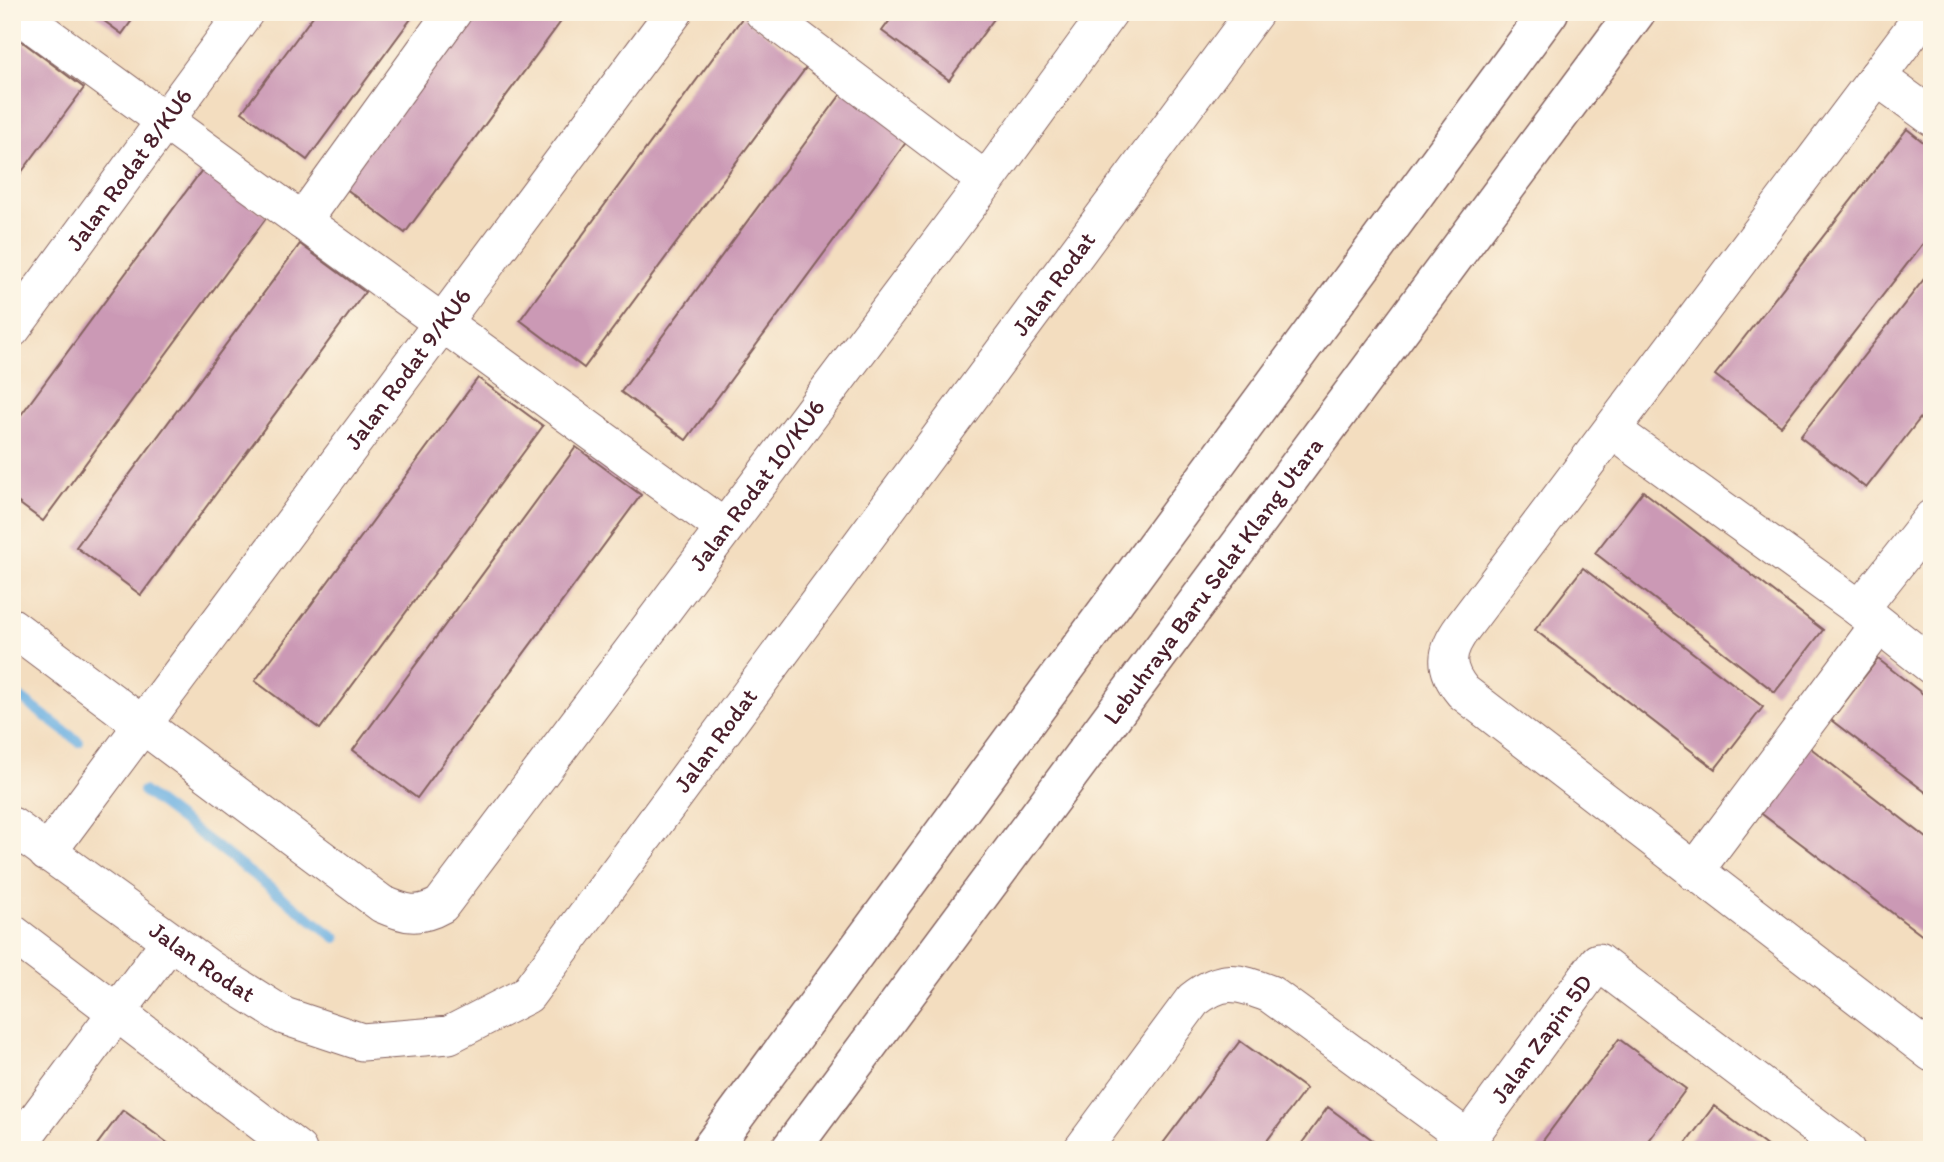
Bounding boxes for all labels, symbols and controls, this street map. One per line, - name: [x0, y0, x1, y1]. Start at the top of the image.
- street label: Jalan Rodat 8/KU6: [60, 82, 198, 256]
- street label: Jalan Rodat: [1005, 226, 1101, 341]
- street label: Jalan Rodat 9/KU6: [338, 282, 477, 455]
- street label: Jalan Rodat 10/KU6: [683, 393, 831, 576]
- street label: Lebuhraya Baru Selat Klang Utara: [1096, 431, 1329, 730]
- street label: Jalan Rodat: [667, 682, 763, 798]
- street label: Jalan Rodat: [144, 915, 261, 1008]
- street label: Jalan Zapin 5D: [1484, 968, 1598, 1109]

